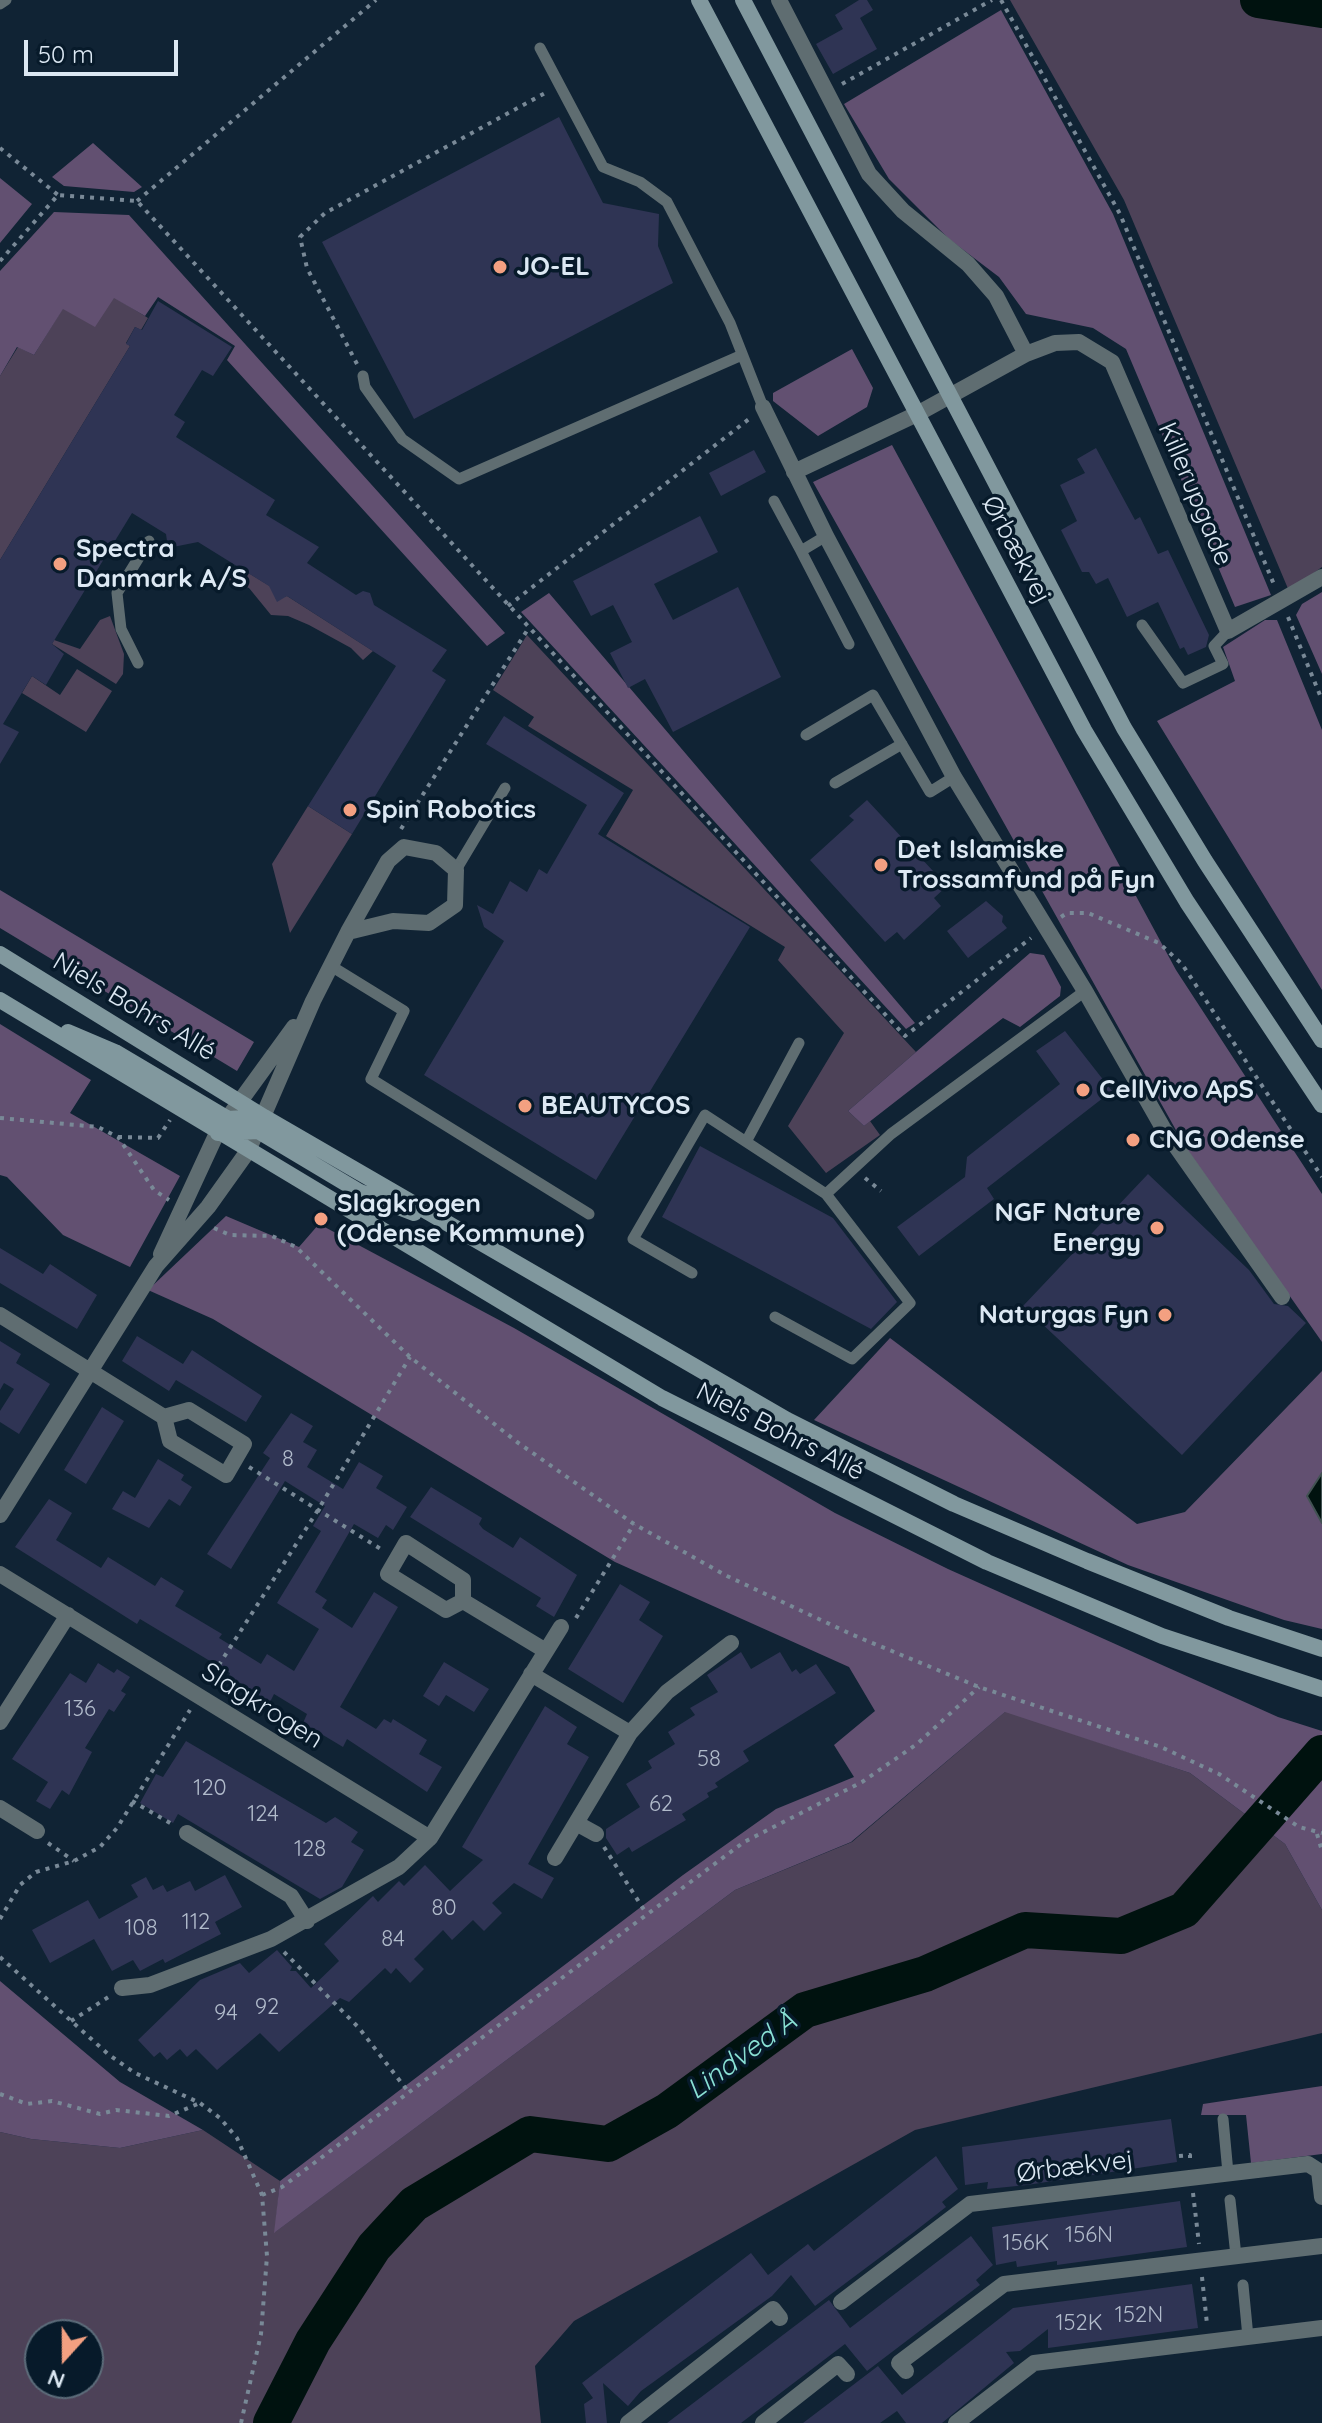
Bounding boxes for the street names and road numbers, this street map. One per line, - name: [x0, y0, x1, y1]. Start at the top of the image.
- street label: Killerupgade: [1151, 418, 1239, 570]
- street label: Ørbækvej: [975, 491, 1057, 609]
- street label: Niels Bohrs Allé: [47, 946, 221, 1068]
- street label: Niels Bohrs Allé: [691, 1376, 869, 1488]
- street label: Slagkrogen: [196, 1656, 328, 1756]
- street label: Ørbækvej: [1015, 2144, 1135, 2190]

